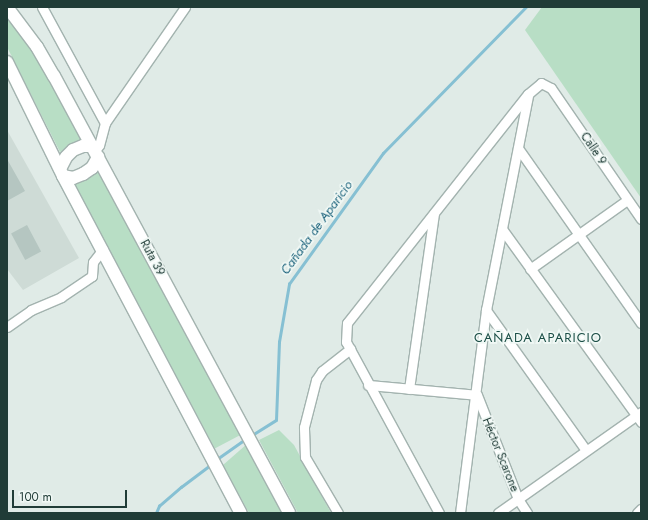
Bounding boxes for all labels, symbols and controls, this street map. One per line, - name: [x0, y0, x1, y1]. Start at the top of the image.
- street label: Calle 9: [577, 130, 609, 168]
- water label: Cañada de Aparicio: [278, 178, 356, 278]
- street label: Ruta 39: [137, 238, 167, 278]
- district label: CAÑADA APARICIO: [474, 330, 602, 346]
- street label: Héctor Scarone: [479, 416, 521, 494]
- scale bar: [14, 482, 129, 508]
- text: 100 m: [19, 488, 52, 506]

